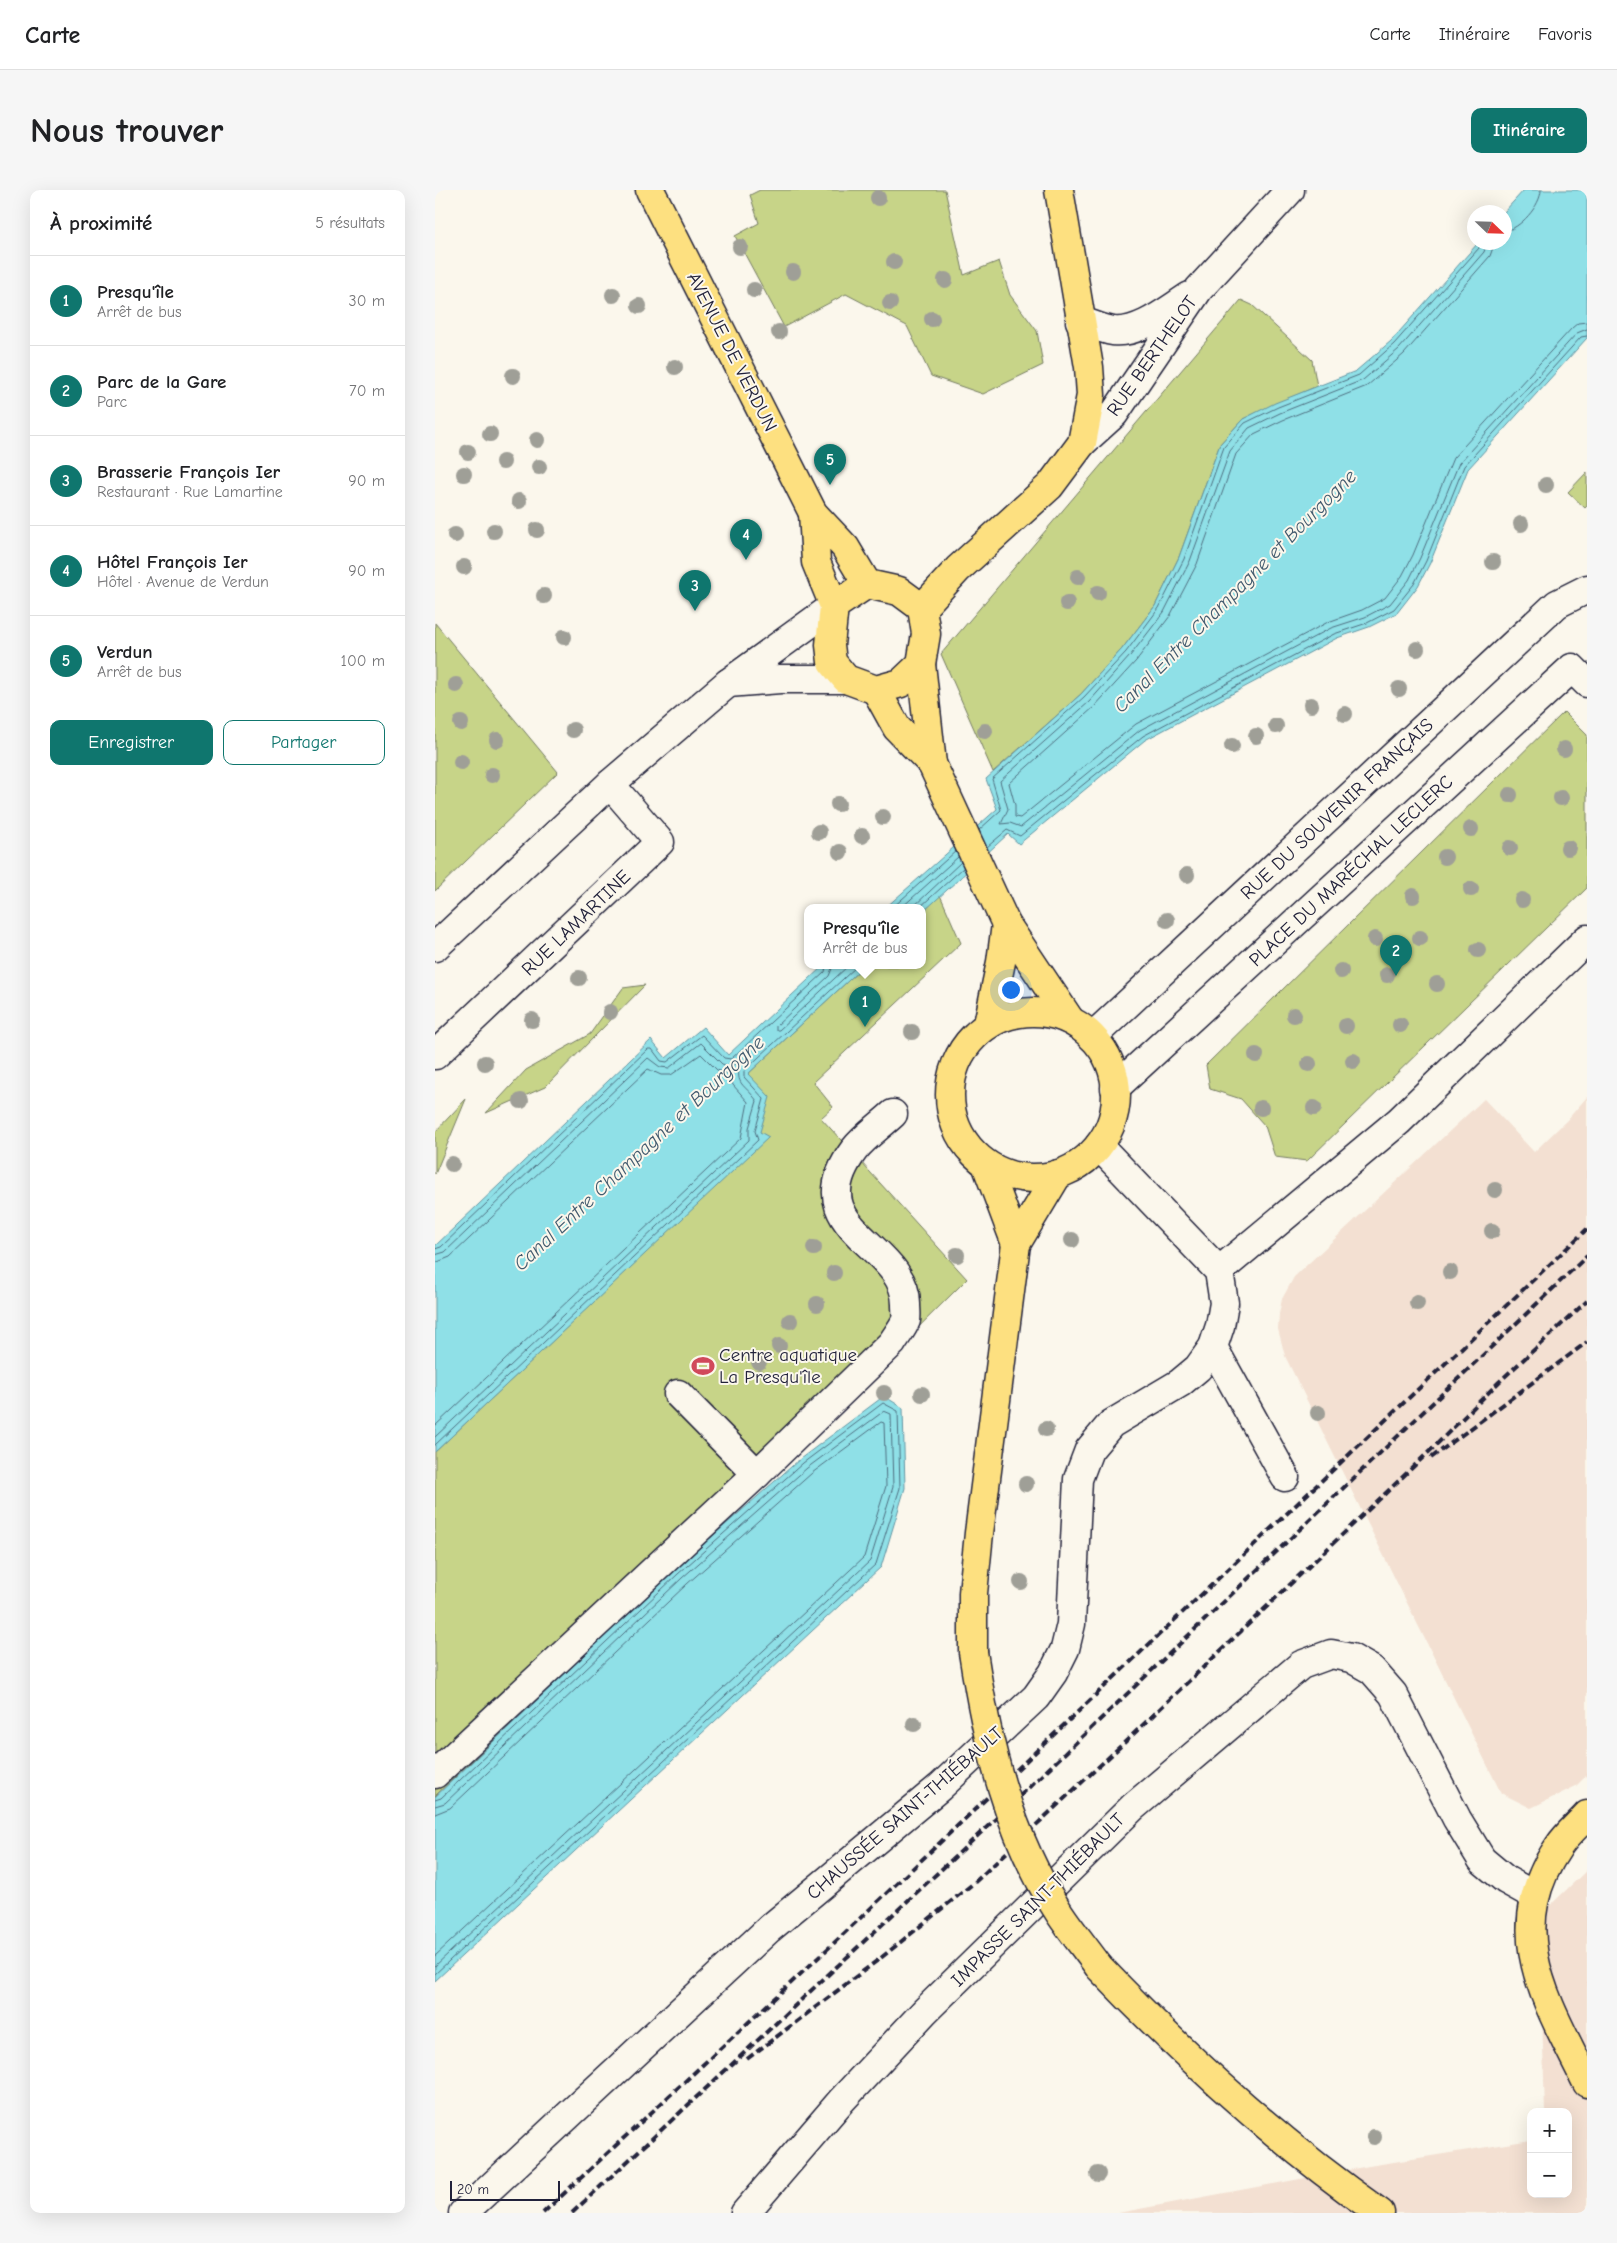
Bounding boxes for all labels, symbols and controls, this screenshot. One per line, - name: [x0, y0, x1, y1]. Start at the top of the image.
- text: Carte: [25, 21, 80, 49]
- text: Carte: [1370, 24, 1411, 45]
- text: Itinéraire: [1439, 24, 1510, 45]
- text: Favoris: [1538, 24, 1592, 45]
- button: Itinéraire: [1471, 108, 1587, 153]
- text: Nous trouver: [30, 110, 223, 151]
- north arrow: [1467, 205, 1512, 250]
- text: À proximité: [50, 211, 152, 235]
- text: 5 résultats: [315, 214, 385, 232]
- street label: AVENUE DE VERDUN: [682, 269, 782, 435]
- text: Presqu'île: [97, 281, 174, 303]
- street label: RUE BERTHELOT: [1102, 291, 1202, 420]
- text: 1: [63, 292, 69, 310]
- text: 30 m: [349, 292, 385, 310]
- text: Arrêt de bus: [97, 303, 182, 321]
- text: Parc de la Gare: [97, 371, 226, 393]
- text: 2: [62, 382, 70, 400]
- text: 70 m: [349, 382, 385, 400]
- text: Parc: [97, 393, 127, 411]
- pin: 5: [814, 444, 846, 485]
- text: Brasserie François Ier: [97, 461, 280, 483]
- water label: Canal Entre Champagne et Bourgogne: [1109, 465, 1361, 717]
- text: 3: [62, 472, 70, 490]
- text: 90 m: [348, 472, 385, 490]
- text: Restaurant · Rue Lamartine: [97, 483, 283, 501]
- pin: 4: [730, 519, 762, 560]
- text: Hôtel François Ier: [97, 551, 248, 573]
- text: 4: [62, 562, 70, 580]
- text: 90 m: [348, 562, 385, 580]
- pin: 3: [679, 570, 711, 611]
- text: Hôtel · Avenue de Verdun: [97, 573, 269, 591]
- text: Verdun: [97, 641, 153, 663]
- text: 5: [62, 652, 70, 670]
- text: 100 m: [341, 652, 385, 670]
- text: Arrêt de bus: [97, 663, 182, 681]
- street label: RUE DU SOUVENIR FRANÇAIS: [1236, 714, 1438, 904]
- button: Enregistrer: [50, 720, 213, 765]
- button: Partager: [223, 720, 385, 765]
- street label: PLACE DU MARÉCHAL LECLERC: [1245, 771, 1458, 971]
- street label: RUE LAMARTINE: [517, 866, 635, 980]
- popup: [804, 904, 926, 969]
- text: Presqu'île: [823, 917, 900, 939]
- pin: 2: [1380, 935, 1412, 976]
- text: Arrêt de bus: [823, 939, 907, 957]
- your location: [998, 977, 1024, 1003]
- pin: 1: [849, 986, 881, 1027]
- water label: Canal Entre Champagne et Bourgogne: [509, 1031, 769, 1275]
- place label: Centre aquatique La Presqu'île: [719, 1344, 857, 1388]
- sports icon: Centre aquatique La Presqu'île: [690, 1353, 716, 1379]
- street label: CHAUSSÉE SAINT-THIÉBAULT: [802, 1722, 1008, 1904]
- street label: IMPASSE SAINT-THIÉBAULT: [947, 1809, 1129, 1991]
- map controls: [1527, 2108, 1572, 2198]
- button: +: [1527, 2108, 1572, 2153]
- button: −: [1527, 2153, 1572, 2198]
- scale bar: [450, 2178, 560, 2201]
- text: 20 m: [457, 2181, 489, 2198]

